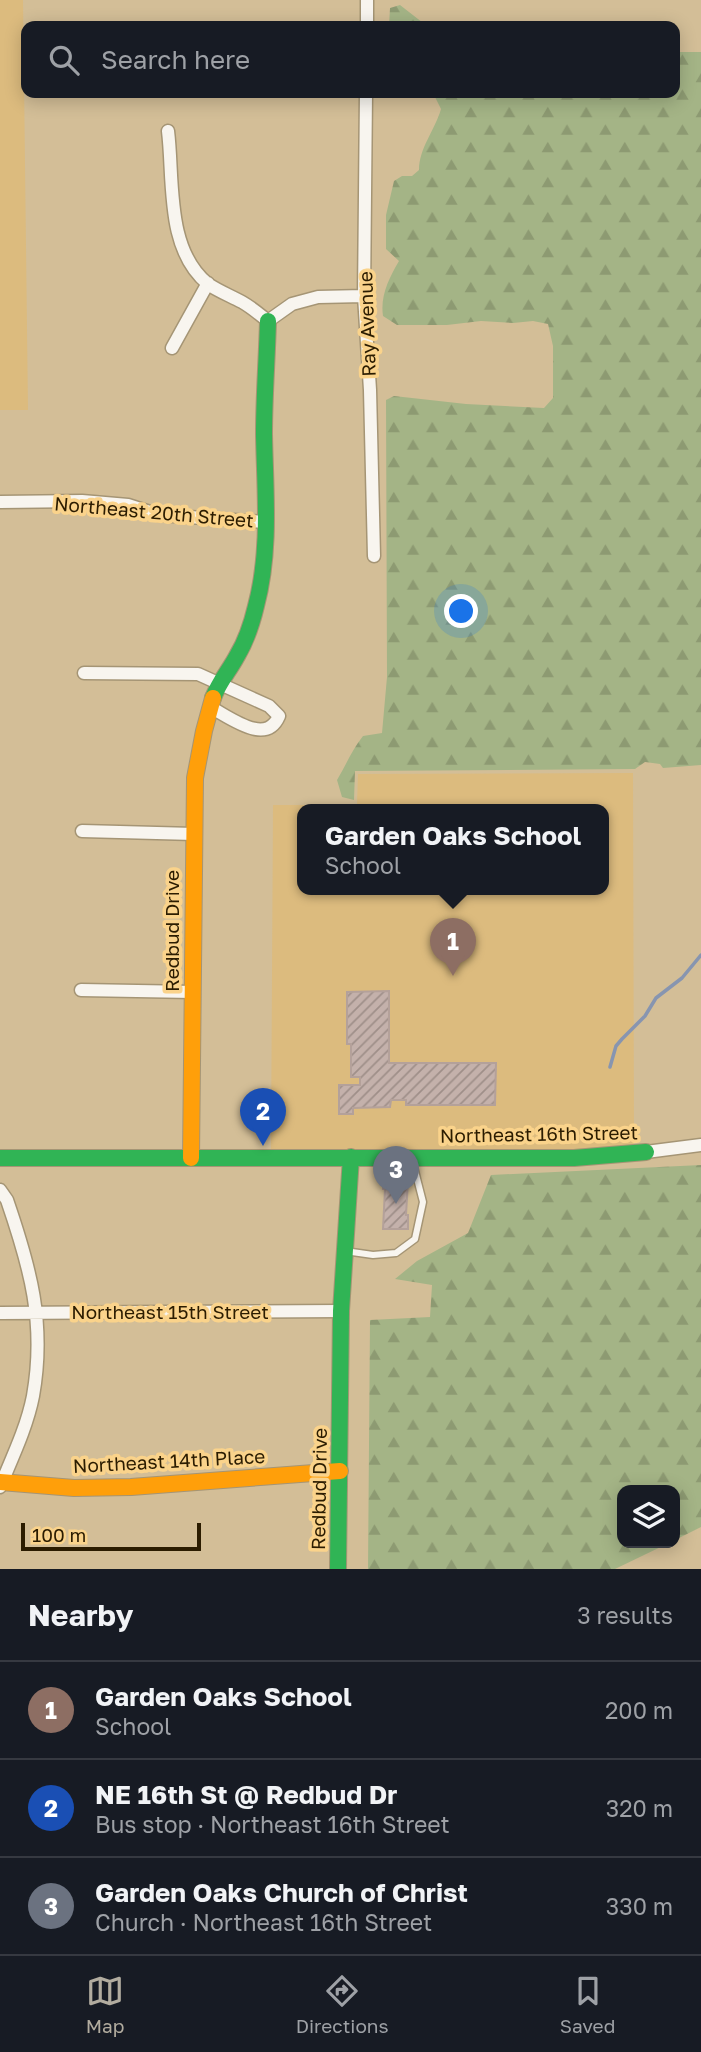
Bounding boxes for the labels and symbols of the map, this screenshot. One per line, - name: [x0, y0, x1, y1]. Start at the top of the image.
- street label: Ray Avenue: [353, 271, 380, 377]
- street label: Northeast 20th Street: [53, 491, 255, 532]
- your location: [444, 594, 478, 628]
- street label: Redbud Drive: [160, 870, 183, 992]
- pin: 1: [430, 918, 476, 976]
- pin: 2: [240, 1088, 286, 1146]
- street label: Northeast 16th Street: [440, 1120, 638, 1147]
- pin: 3: [373, 1146, 419, 1204]
- street label: Northeast 15th Street: [71, 1300, 269, 1323]
- street label: Redbud Drive: [306, 1428, 331, 1550]
- street label: Northeast 14th Place: [72, 1444, 266, 1477]
- scale bar: [21, 1520, 201, 1552]

